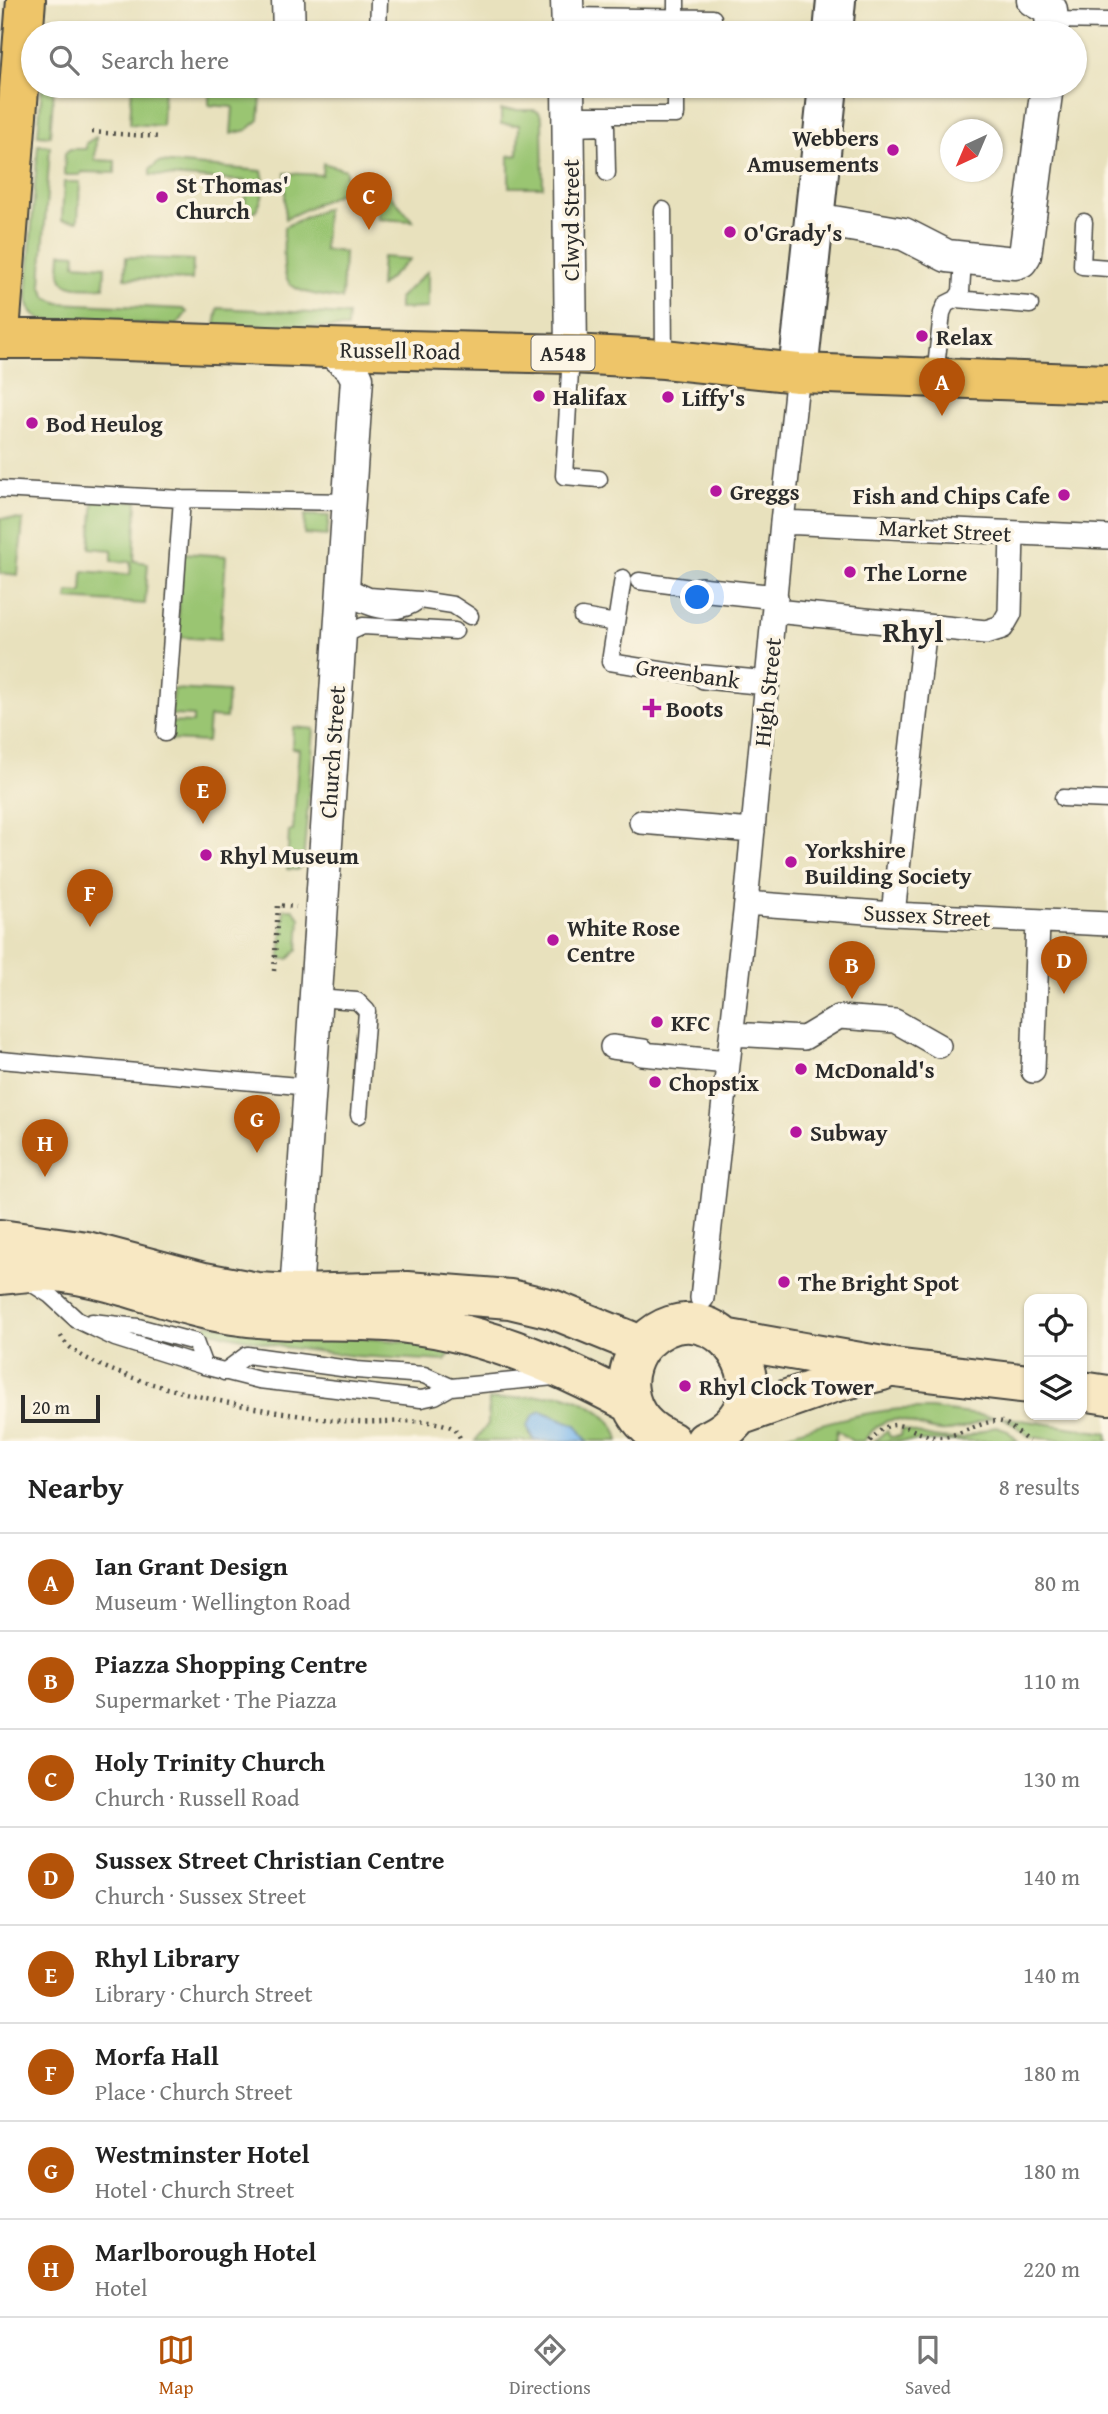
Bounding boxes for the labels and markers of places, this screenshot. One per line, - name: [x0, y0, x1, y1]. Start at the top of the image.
- place label: Webbers Amusements: [747, 121, 879, 180]
- marker: Webbers Amusements: [885, 142, 901, 158]
- place label: St Thomas' Church: [176, 168, 289, 227]
- pin: C: [346, 172, 392, 230]
- marker: St Thomas' Church: [154, 189, 170, 205]
- place label: O'Grady's: [744, 216, 842, 249]
- marker: O'Grady's: [722, 224, 738, 240]
- place label: Relax: [936, 320, 993, 353]
- marker: Relax: [914, 328, 930, 344]
- pin: A: [919, 358, 965, 416]
- place label: Halifax: [553, 380, 627, 413]
- place label: Liffy's: [682, 381, 745, 414]
- marker: Halifax: [531, 388, 547, 404]
- marker: Liffy's: [660, 389, 676, 405]
- place label: Bod Heulog: [46, 407, 164, 440]
- marker: Bod Heulog: [24, 415, 40, 431]
- place label: Greggs: [730, 475, 800, 508]
- place label: Fish and Chips Cafe: [853, 479, 1050, 512]
- marker: Greggs: [708, 483, 724, 499]
- marker: Fish and Chips Cafe: [1056, 487, 1072, 503]
- place label: The Lorne: [864, 556, 967, 589]
- marker: The Lorne: [842, 564, 858, 580]
- place label: Boots: [666, 692, 723, 725]
- marker: Boots: [644, 700, 660, 716]
- pin: E: [180, 766, 226, 824]
- place label: Yorkshire Building Society: [805, 833, 972, 892]
- place label: Rhyl Museum: [220, 839, 359, 872]
- marker: Rhyl Museum: [198, 847, 214, 863]
- marker: Yorkshire Building Society: [783, 854, 799, 870]
- pin: F: [67, 869, 113, 927]
- place label: White Rose Centre: [567, 911, 680, 970]
- marker: White Rose Centre: [545, 932, 561, 948]
- pin: D: [1041, 936, 1087, 994]
- pin: B: [829, 941, 875, 999]
- place label: KFC: [671, 1006, 710, 1039]
- marker: KFC: [649, 1014, 665, 1030]
- place label: McDonald's: [815, 1053, 935, 1086]
- marker: McDonald's: [793, 1061, 809, 1077]
- place label: Chopstix: [669, 1066, 759, 1099]
- marker: Chopstix: [647, 1074, 663, 1090]
- pin: G: [234, 1095, 280, 1153]
- place label: Subway: [810, 1116, 888, 1149]
- pin: H: [22, 1119, 68, 1177]
- marker: Subway: [788, 1124, 804, 1140]
- place label: The Bright Spot: [798, 1266, 959, 1299]
- marker: The Bright Spot: [776, 1274, 792, 1290]
- place label: Rhyl Clock Tower: [699, 1370, 875, 1403]
- marker: Rhyl Clock Tower: [677, 1378, 693, 1394]

